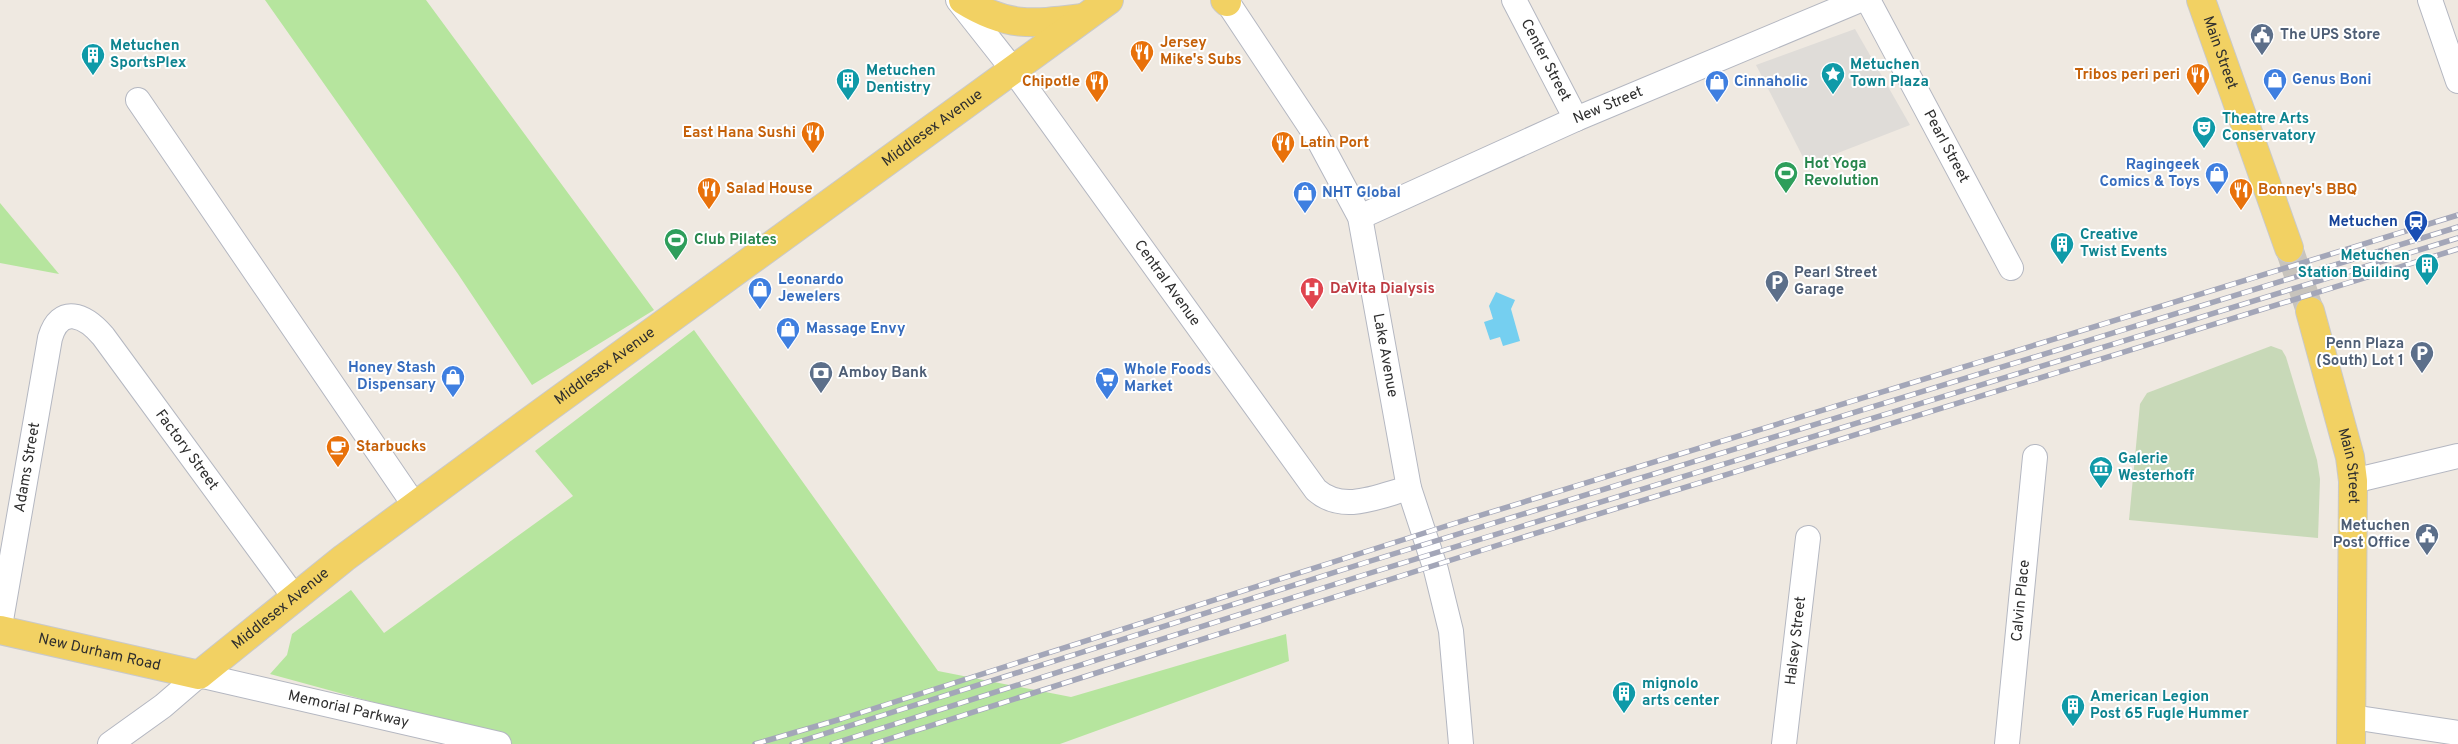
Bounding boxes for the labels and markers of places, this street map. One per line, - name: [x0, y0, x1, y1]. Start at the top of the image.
- public building icon: The UPS Store: [2249, 22, 2275, 56]
- place label: The UPS Store: [2280, 26, 2380, 45]
- place label: Jersey Mike's Subs: [1160, 34, 1242, 70]
- place label: Metuchen SportsPlex: [110, 37, 187, 73]
- restaurant icon: Jersey Mike's Subs: [1129, 39, 1155, 73]
- building icon: Metuchen SportsPlex: [80, 42, 106, 76]
- place label: Metuchen Town Plaza: [1850, 56, 1929, 92]
- place icon: Metuchen Town Plaza: [1820, 61, 1846, 95]
- place label: Metuchen Dentistry: [866, 62, 936, 98]
- restaurant icon: Tribos peri peri: [2185, 62, 2211, 96]
- place label: Tribos peri peri: [2074, 66, 2180, 85]
- building icon: Metuchen Dentistry: [835, 67, 861, 101]
- shop icon: Genus Boni: [2262, 67, 2288, 101]
- restaurant icon: Chipotle: [1084, 69, 1110, 103]
- shop icon: Cinnaholic: [1704, 69, 1730, 103]
- place label: Genus Boni: [2292, 71, 2371, 90]
- place label: Chipotle: [1022, 73, 1080, 92]
- place label: Cinnaholic: [1734, 73, 1808, 92]
- place label: Theatre Arts Conservatory: [2222, 110, 2316, 146]
- theatre icon: Theatre Arts Conservatory: [2191, 115, 2217, 149]
- restaurant icon: East Hana Sushi: [800, 120, 826, 154]
- place label: East Hana Sushi: [683, 124, 796, 143]
- restaurant icon: Latin Port: [1270, 130, 1296, 164]
- place label: Latin Port: [1300, 134, 1369, 153]
- place label: Hot Yoga Revolution: [1804, 155, 1879, 191]
- place label: Ragingeek Comics & Toys: [2100, 156, 2200, 192]
- sports icon: Hot Yoga Revolution: [1773, 160, 1799, 194]
- shop icon: Ragingeek Comics & Toys: [2204, 161, 2230, 195]
- restaurant icon: Salad House: [696, 176, 722, 210]
- restaurant icon: Bonney's BBQ: [2228, 177, 2254, 211]
- place label: Salad House: [726, 180, 813, 199]
- shop icon: NHT Global: [1292, 180, 1318, 214]
- place label: Bonney's BBQ: [2258, 181, 2357, 200]
- place label: NHT Global: [1322, 184, 1401, 203]
- station icon: Metuchen: [2403, 209, 2429, 243]
- place label: Metuchen: [2328, 213, 2398, 232]
- place label: Creative Twist Events: [2080, 226, 2167, 262]
- sports icon: Club Pilates: [663, 227, 689, 261]
- place label: Club Pilates: [694, 231, 777, 250]
- building icon: Creative Twist Events: [2049, 231, 2075, 265]
- place label: Metuchen Station Building: [2298, 247, 2410, 283]
- building icon: Metuchen Station Building: [2414, 252, 2440, 286]
- place label: Pearl Street Garage: [1794, 264, 1878, 300]
- parking icon: Pearl Street Garage: [1764, 269, 1790, 303]
- place label: Leonardo Jewelers: [778, 271, 844, 307]
- shop icon: Leonardo Jewelers: [747, 276, 773, 310]
- hospital icon: DaVita Dialysis: [1299, 276, 1325, 310]
- place label: DaVita Dialysis: [1330, 280, 1435, 299]
- shop icon: Massage Envy: [775, 316, 801, 350]
- place label: Massage Envy: [806, 320, 906, 339]
- place label: Penn Plaza (South) Lot 1: [2316, 335, 2404, 371]
- parking icon: Penn Plaza (South) Lot 1: [2409, 340, 2435, 374]
- place label: Honey Stash Dispensary: [348, 359, 436, 395]
- bank icon: Amboy Bank: [808, 360, 834, 394]
- place label: Whole Foods Market: [1124, 361, 1211, 397]
- shop icon: Honey Stash Dispensary: [440, 364, 466, 398]
- place label: Amboy Bank: [838, 364, 927, 383]
- supermarket icon: Whole Foods Market: [1094, 366, 1120, 400]
- cafe icon: Starbucks: [325, 434, 351, 468]
- place label: Starbucks: [356, 438, 426, 457]
- place label: Galerie Westerhoff: [2118, 450, 2194, 486]
- museum icon: Galerie Westerhoff: [2088, 455, 2114, 489]
- place label: Metuchen Post Office: [2333, 517, 2410, 553]
- public building icon: Metuchen Post Office: [2414, 522, 2440, 556]
- place label: mignolo arts center: [1642, 675, 1720, 711]
- building icon: mignolo arts center: [1611, 680, 1637, 714]
- place label: American Legion Post 65 Fugle Hummer: [2090, 688, 2249, 724]
- building icon: American Legion Post 65 Fugle Hummer: [2060, 693, 2086, 727]

